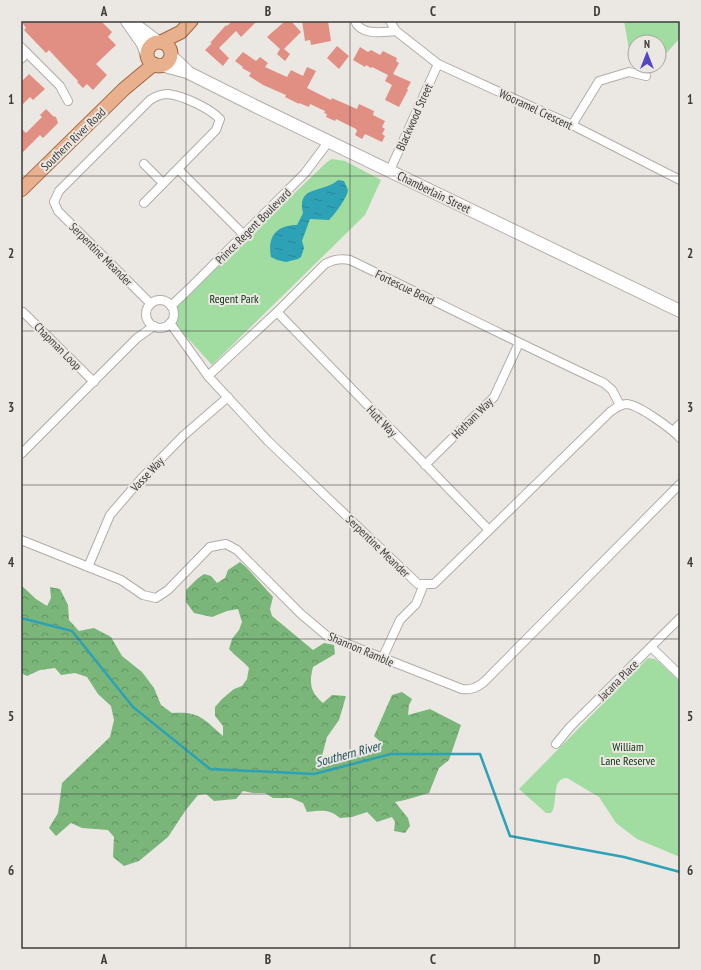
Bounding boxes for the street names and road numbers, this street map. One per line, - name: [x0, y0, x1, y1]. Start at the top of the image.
- street label: Blackwood Street: [392, 80, 436, 153]
- street label: Wooramel Crescent: [497, 85, 576, 133]
- street label: Southern River Road: [37, 104, 109, 174]
- street label: Chamberlain Street: [395, 168, 474, 217]
- street label: Prince Regent Boulevard: [212, 185, 294, 267]
- street label: Serpentine Meander: [66, 219, 136, 289]
- street label: Fortescue Bend: [373, 266, 437, 308]
- street label: Chapman Loop: [31, 319, 85, 373]
- street label: Hotham Way: [448, 394, 496, 442]
- street label: Hutt Way: [364, 402, 401, 440]
- street label: Vasse Way: [126, 453, 167, 495]
- street label: Serpentine Meander: [343, 512, 414, 581]
- street label: Shannon Ramble: [326, 628, 396, 670]
- street label: Jacana Place: [594, 656, 642, 704]

